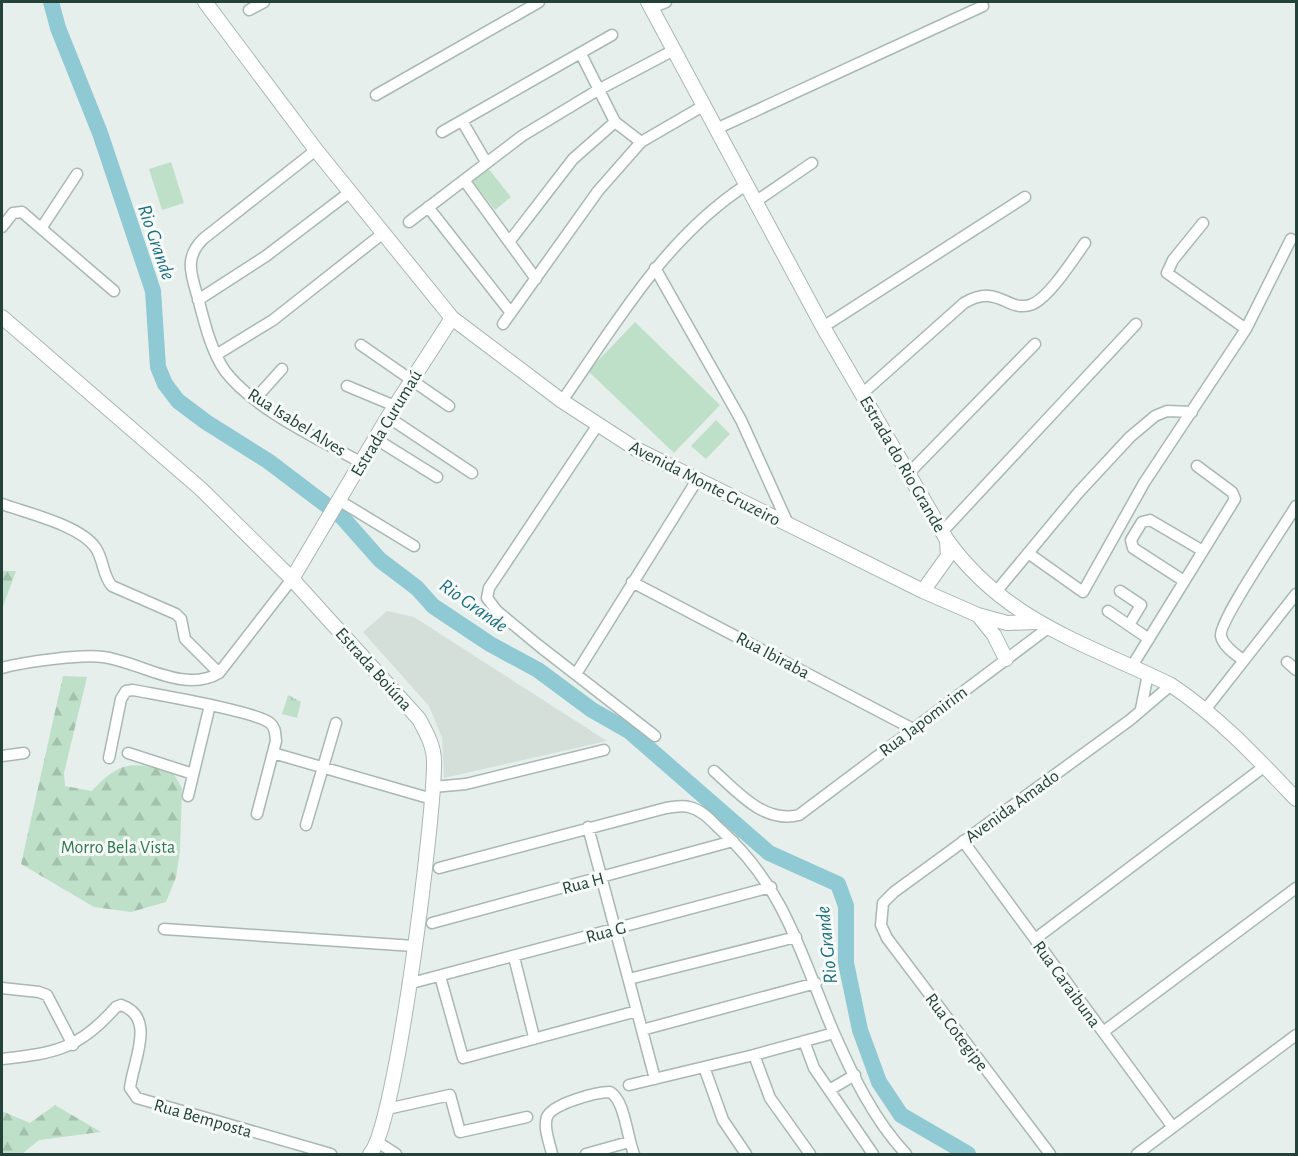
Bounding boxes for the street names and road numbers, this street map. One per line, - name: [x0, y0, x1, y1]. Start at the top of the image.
- street label: Estrada Curumaú: [348, 367, 426, 480]
- street label: Rua Isabel Alves: [244, 386, 349, 460]
- street label: Estrada do Rio Grande: [856, 393, 948, 536]
- street label: Avenida Monte Cruzeiro: [626, 438, 783, 530]
- street label: Estrada Boiúna: [331, 625, 415, 715]
- street label: Rua Ibiraba: [733, 629, 812, 683]
- street label: Rua Japomirim: [876, 683, 971, 761]
- street label: Avenida Amado: [962, 767, 1063, 847]
- street label: Rua H: [560, 870, 606, 898]
- street label: Rua G: [584, 919, 628, 947]
- street label: Rua Caraibuna: [1029, 938, 1103, 1031]
- street label: Rua Cotegipe: [921, 990, 991, 1075]
- street label: Rua Bemposta: [152, 1096, 254, 1142]

